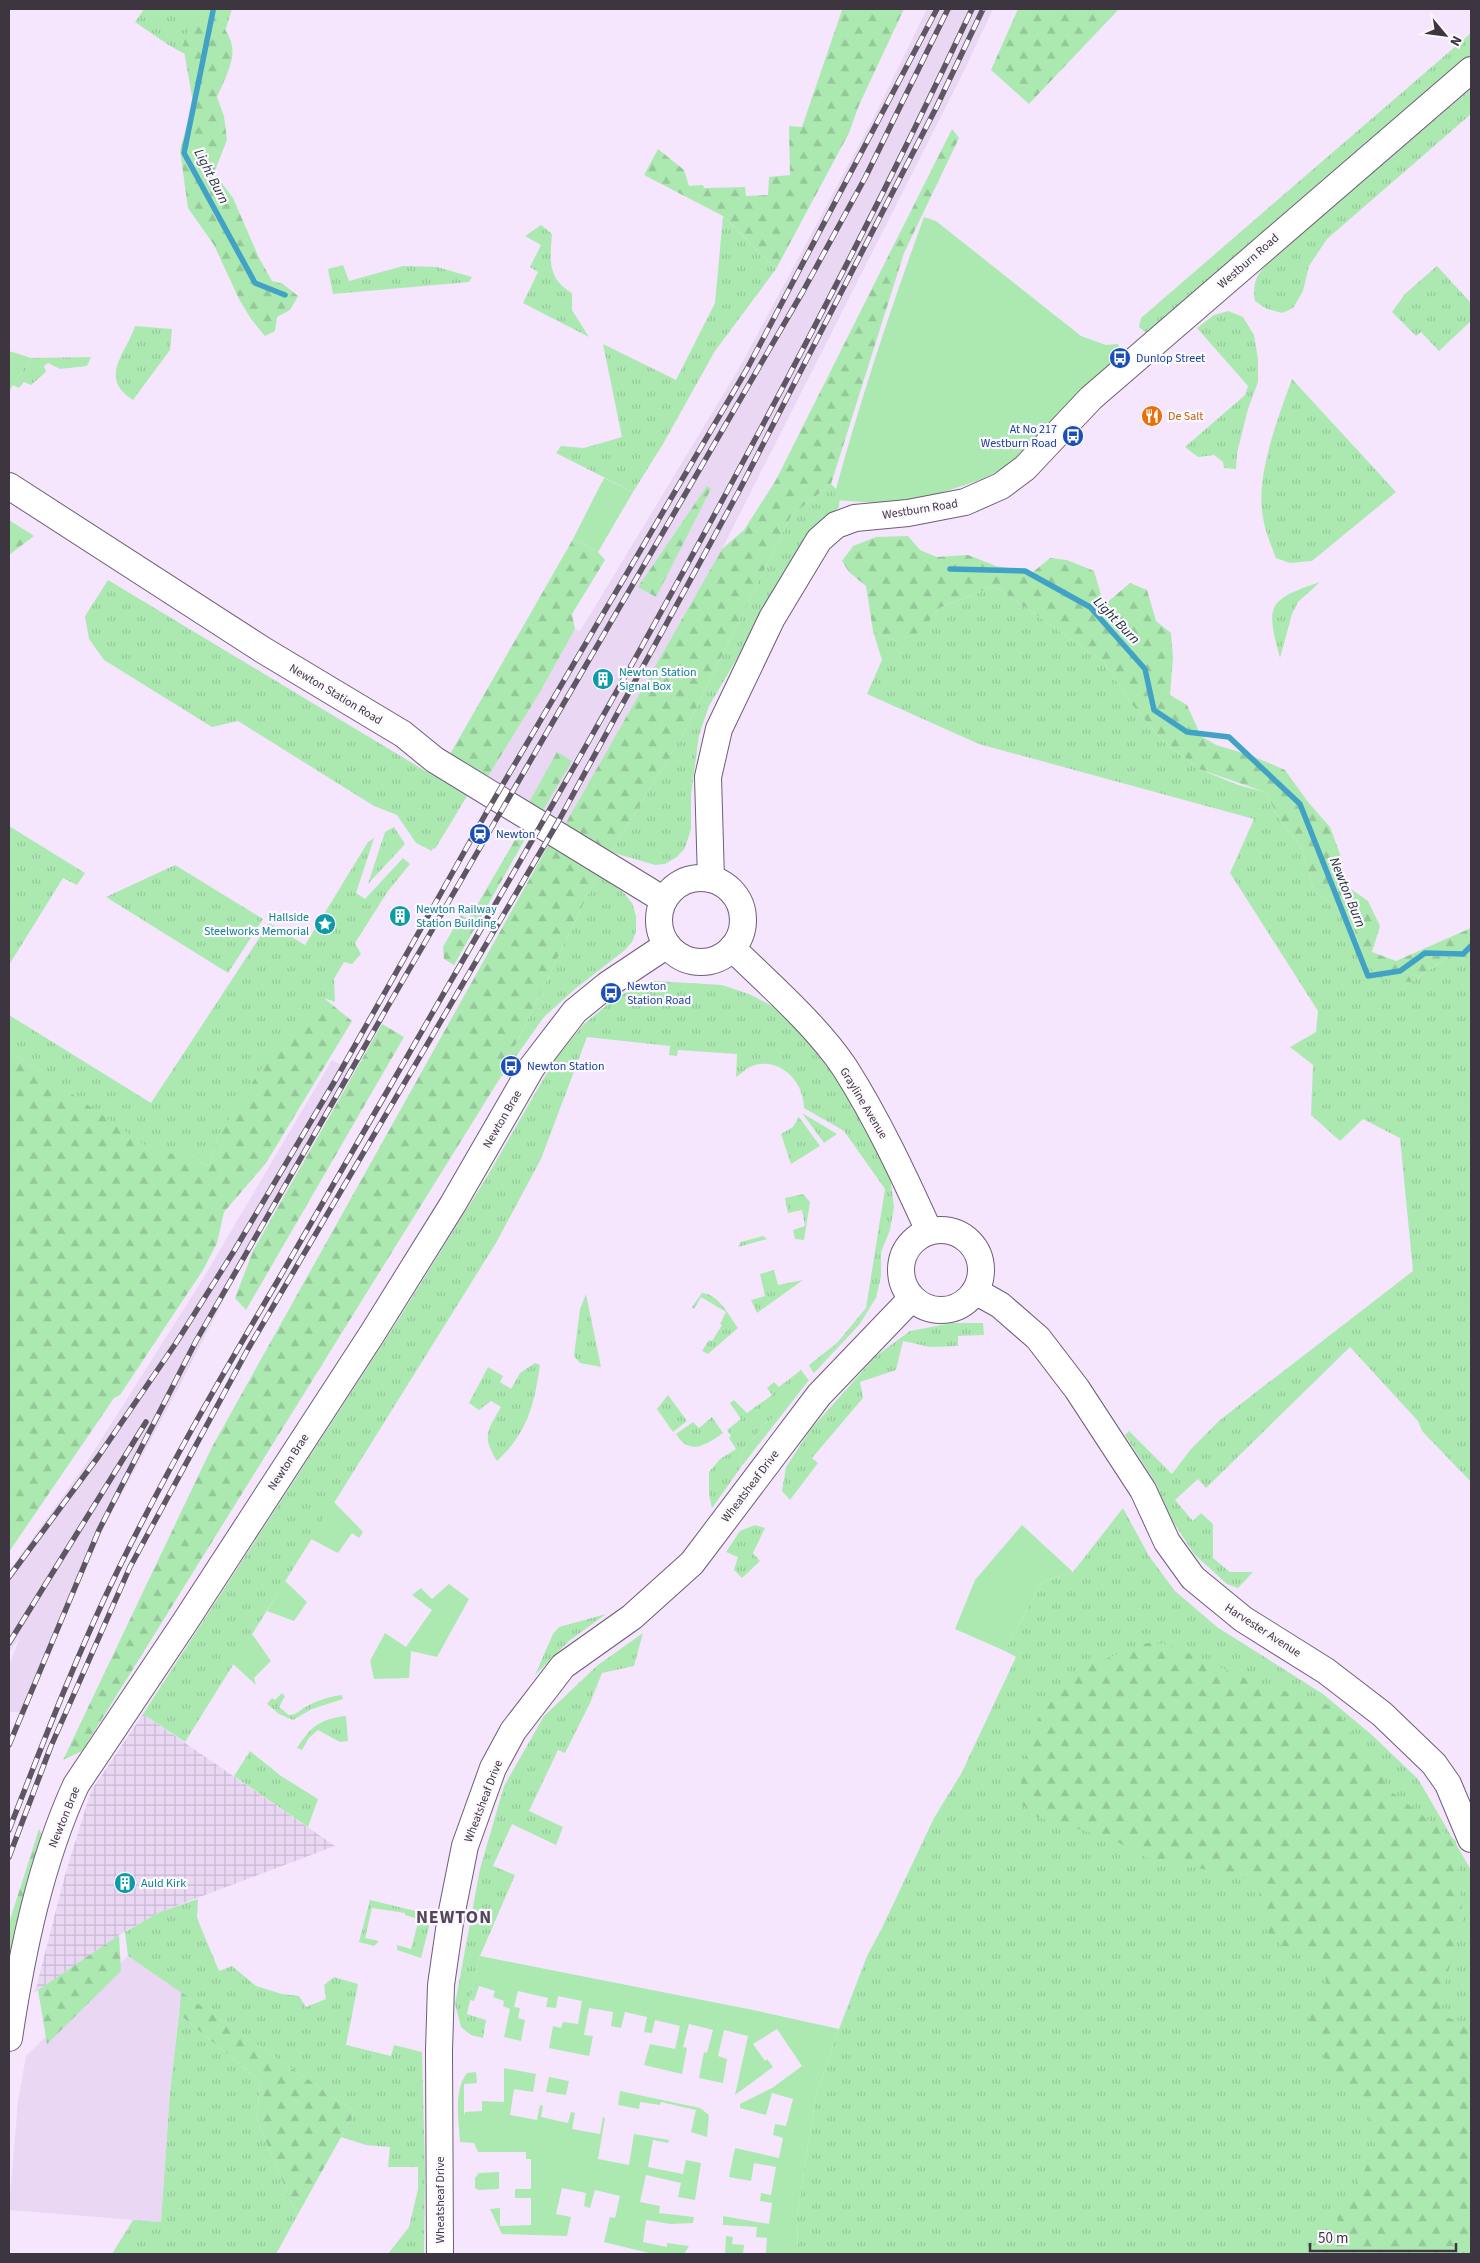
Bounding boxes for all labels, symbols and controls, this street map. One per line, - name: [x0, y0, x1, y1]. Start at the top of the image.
- north arrow: [1420, 10, 1470, 60]
- text: N: [1444, 32, 1466, 50]
- water label: Light Burn: [189, 146, 233, 207]
- street label: Westburn Road: [1214, 230, 1283, 293]
- bus stop icon: Dunlop Street: [1108, 346, 1132, 370]
- place label: Dunlop Street: [1136, 350, 1205, 367]
- restaurant icon: De Salt: [1140, 404, 1164, 428]
- place label: De Salt: [1168, 408, 1203, 425]
- place label: At No 217 Westburn Road: [981, 421, 1057, 452]
- bus stop icon: At No 217 Westburn Road: [1061, 424, 1085, 448]
- street label: Westburn Road: [881, 495, 959, 524]
- water label: Light Burn: [1088, 592, 1144, 649]
- street label: Newton Station Road: [286, 660, 385, 729]
- place label: Newton Station Signal Box: [619, 664, 697, 695]
- building icon: Newton Station Signal Box: [591, 667, 615, 691]
- station icon: Newton: [468, 822, 492, 846]
- place label: Newton: [496, 826, 535, 843]
- water label: Newton Burn: [1324, 854, 1370, 931]
- place label: Newton Railway Station Building: [416, 901, 497, 932]
- building icon: Newton Railway Station Building: [388, 904, 412, 928]
- place label: Hallside Steelworks Memorial: [204, 909, 309, 940]
- place icon: Hallside Steelworks Memorial: [313, 912, 337, 936]
- place label: Newton Station Road: [627, 978, 691, 1009]
- bus stop icon: Newton Station Road: [599, 981, 623, 1005]
- bus stop icon: Newton Station: [499, 1054, 523, 1078]
- place label: Newton Station: [527, 1058, 605, 1075]
- street label: Grayline Avenue: [835, 1064, 892, 1142]
- street label: Newton Brae: [479, 1087, 526, 1152]
- street label: Newton Brae: [264, 1430, 313, 1494]
- street label: Wheatsheaf Drive: [717, 1446, 783, 1526]
- street label: Harvester Avenue: [1221, 1599, 1304, 1662]
- street label: Wheatsheaf Drive: [460, 1758, 507, 1845]
- street label: Newton Brae: [44, 1784, 84, 1850]
- building icon: Auld Kirk: [113, 1871, 137, 1895]
- place label: Auld Kirk: [141, 1875, 186, 1892]
- district label: NEWTON: [416, 1905, 492, 1930]
- street label: Wheatsheaf Drive: [432, 2157, 449, 2243]
- scale bar: [1310, 2220, 1456, 2252]
- text: 50 m: [1318, 2228, 1348, 2249]

